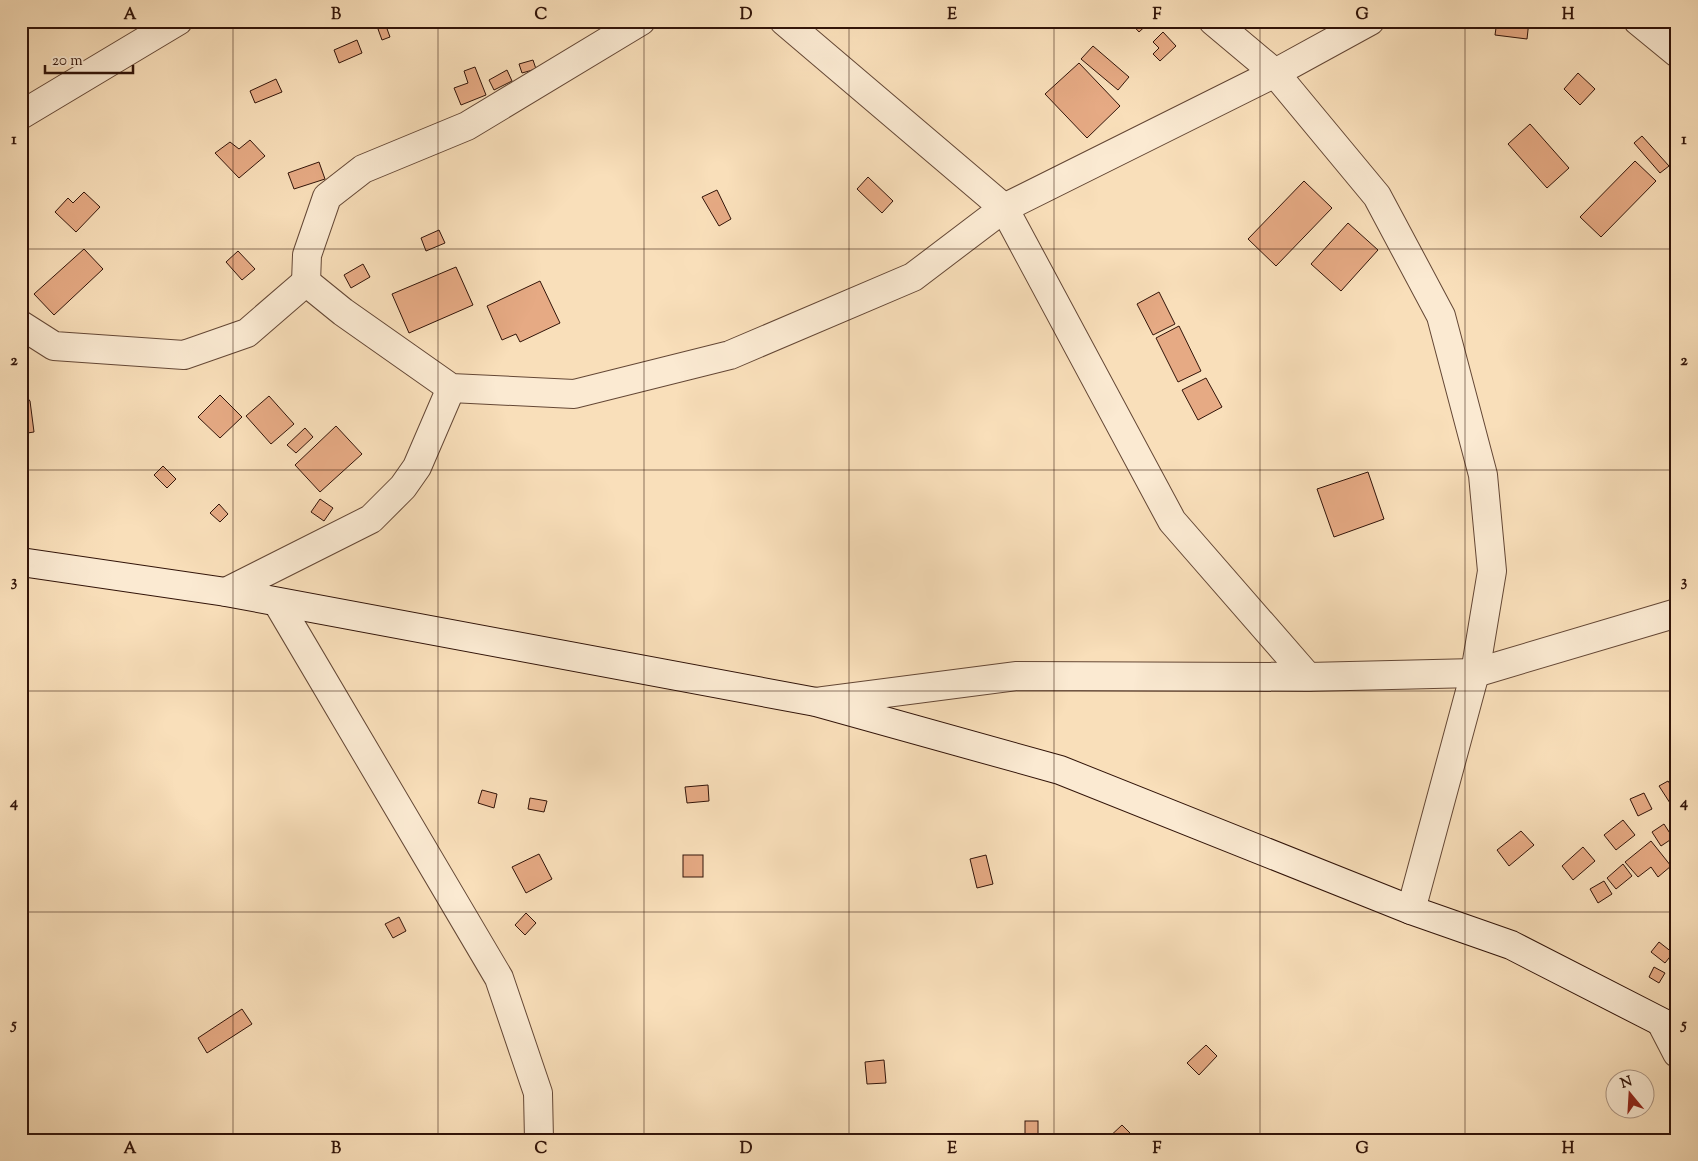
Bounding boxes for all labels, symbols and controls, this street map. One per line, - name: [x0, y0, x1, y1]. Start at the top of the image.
- text: A: [124, 4, 137, 27]
- text: B: [331, 4, 341, 27]
- text: C: [535, 4, 548, 27]
- text: D: [740, 4, 753, 27]
- text: E: [947, 4, 957, 27]
- text: F: [1153, 4, 1162, 27]
- text: G: [1355, 4, 1369, 27]
- text: H: [1562, 4, 1575, 27]
- scale bar: [45, 42, 132, 74]
- text: 20 m: [52, 51, 83, 72]
- text: 1: [11, 129, 17, 152]
- text: 1: [1681, 129, 1687, 152]
- text: 2: [10, 350, 18, 373]
- text: 2: [1680, 350, 1688, 373]
- text: 3: [11, 571, 18, 594]
- text: 3: [1681, 571, 1688, 594]
- text: 4: [9, 792, 18, 815]
- text: 4: [1679, 792, 1688, 815]
- text: 5: [9, 1014, 17, 1037]
- text: 5: [1679, 1014, 1687, 1037]
- north arrow: [1606, 1068, 1656, 1118]
- text: N: [1618, 1072, 1635, 1095]
- text: A: [124, 1138, 137, 1161]
- text: B: [331, 1138, 341, 1161]
- text: C: [535, 1138, 548, 1161]
- text: D: [740, 1138, 753, 1161]
- text: E: [947, 1138, 957, 1161]
- text: F: [1153, 1138, 1162, 1161]
- text: G: [1355, 1138, 1369, 1161]
- text: H: [1562, 1138, 1575, 1161]

